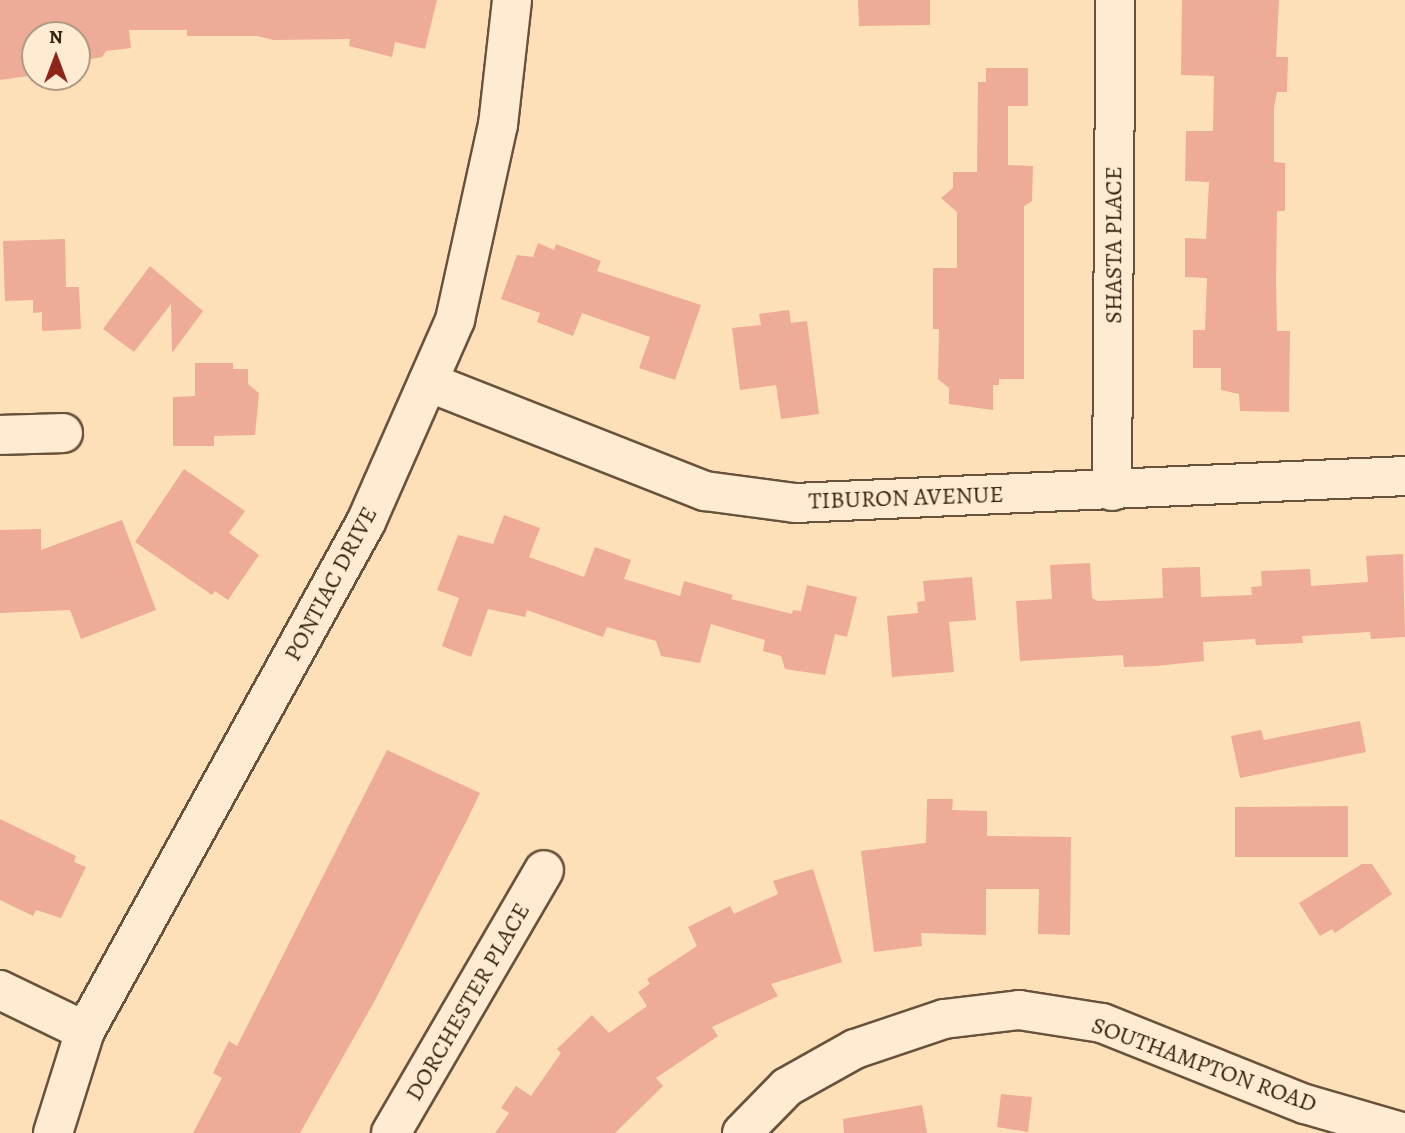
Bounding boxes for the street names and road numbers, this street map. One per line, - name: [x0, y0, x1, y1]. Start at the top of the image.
- street label: SHASTA PLACE: [1100, 166, 1128, 324]
- street label: TIBURON AVENUE: [808, 480, 1004, 516]
- street label: PONTIAC DRIVE: [278, 502, 384, 666]
- street label: DORCHESTER PLACE: [400, 898, 536, 1106]
- street label: SOUTHAMPTON ROAD: [1088, 1011, 1320, 1119]

